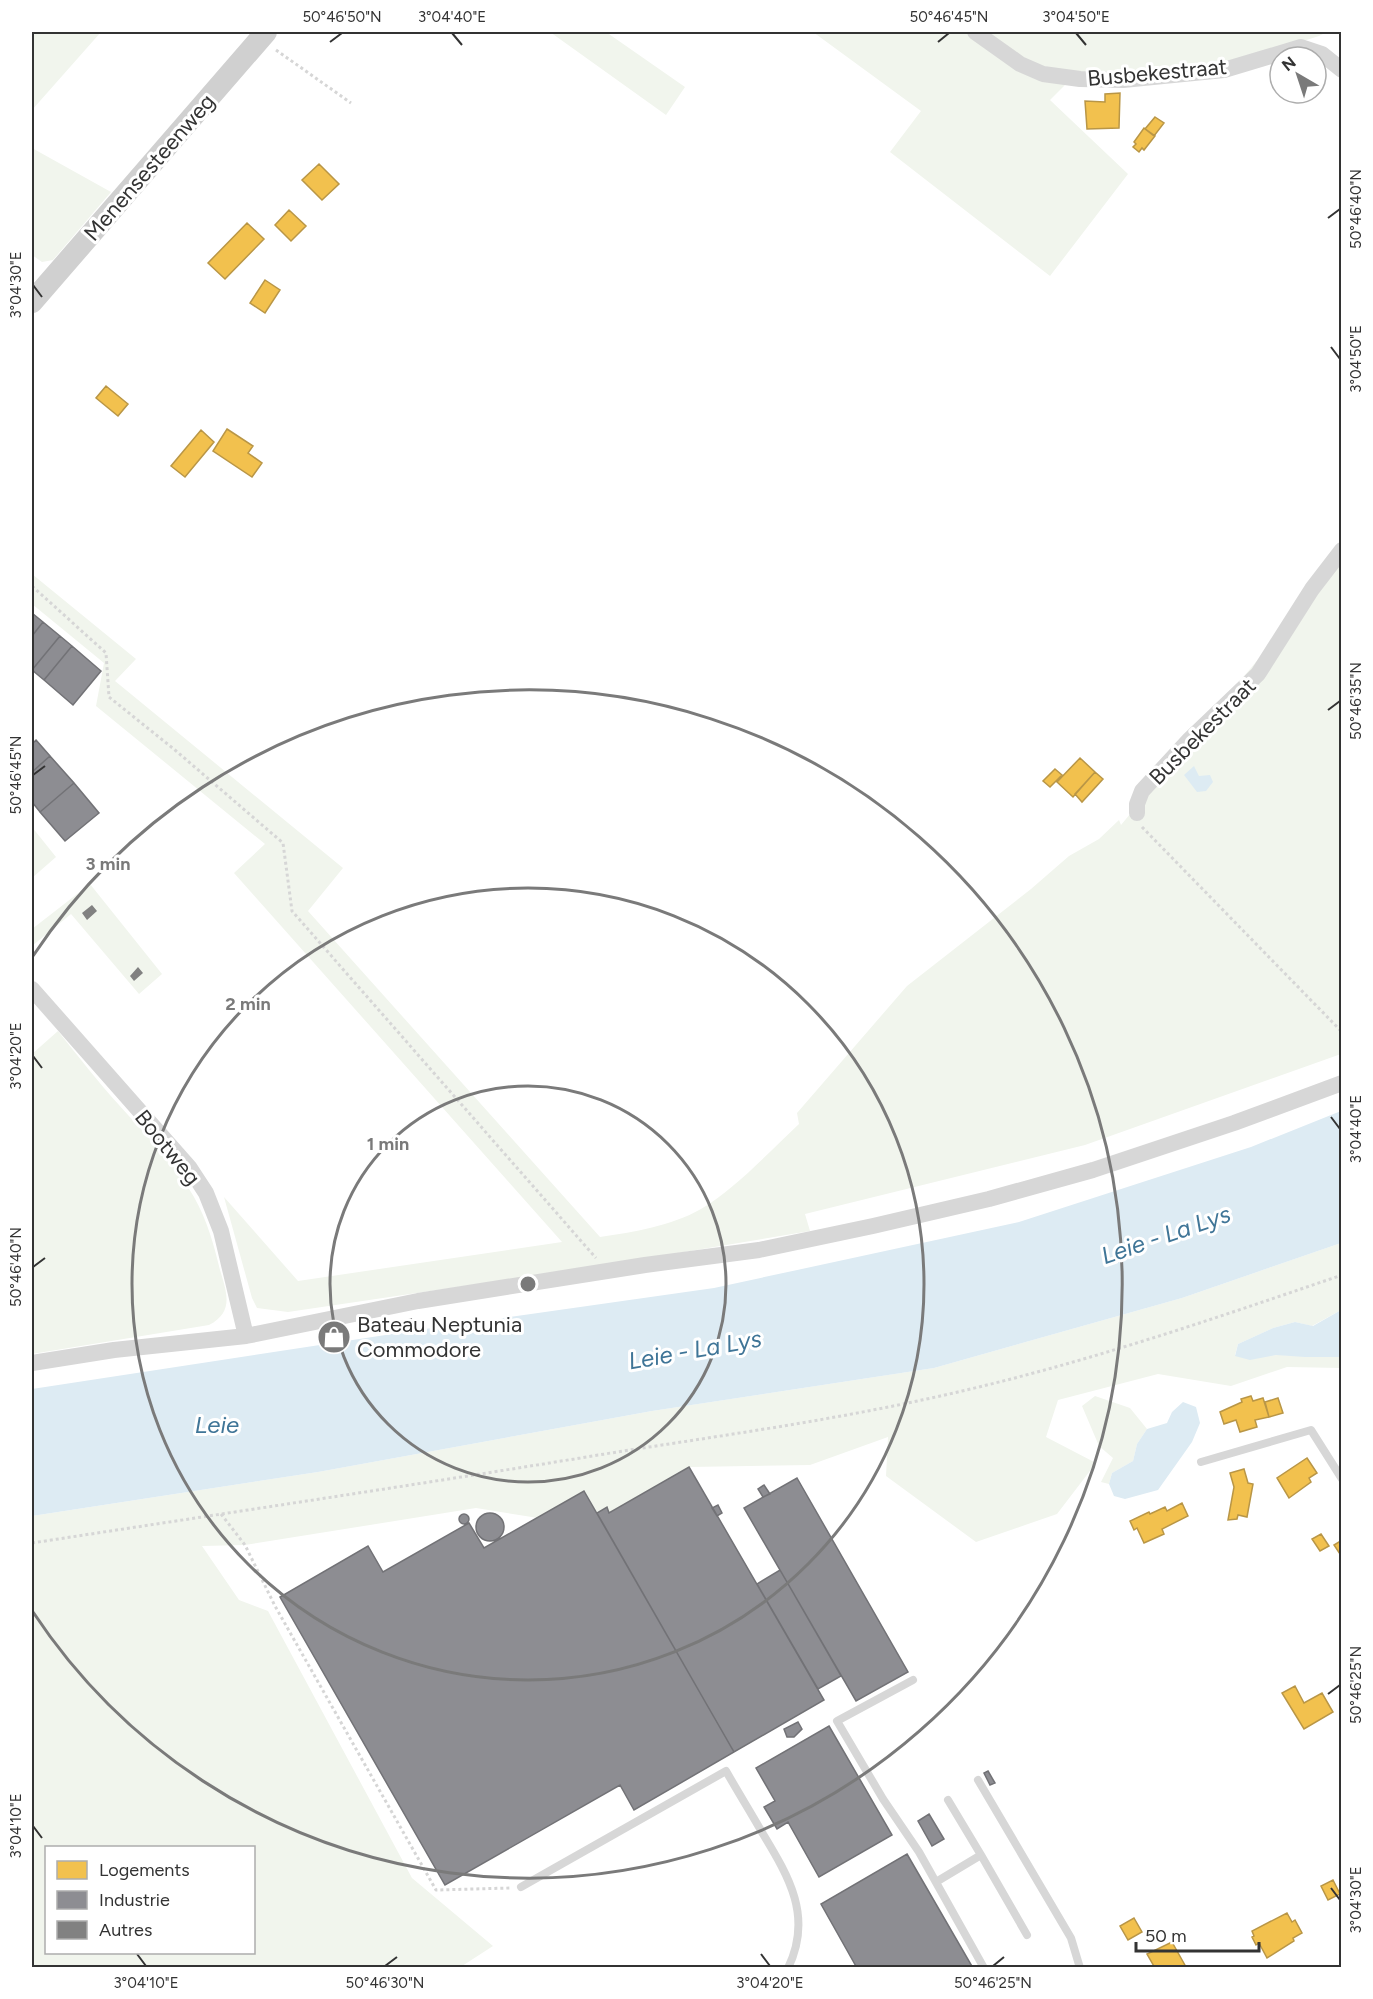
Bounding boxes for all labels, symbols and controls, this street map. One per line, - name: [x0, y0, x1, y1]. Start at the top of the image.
- text: 50°46'50"N: [302, 8, 382, 26]
- text: 3°04'40"E: [418, 8, 486, 26]
- text: 50°46'45"N: [910, 8, 988, 26]
- text: 3°04'50"E: [1042, 8, 1110, 26]
- north arrow: [1268, 45, 1328, 105]
- text: N: [1278, 52, 1300, 75]
- street label: Busbekestraat: [1086, 53, 1228, 92]
- street label: Menensesteenweg: [78, 88, 221, 246]
- text: 50°46'40"N: [1347, 169, 1365, 249]
- text: 3°04'30"E: [7, 251, 25, 319]
- text: 3°04'50"E: [1347, 325, 1365, 393]
- text: 50°46'35"N: [1347, 662, 1365, 740]
- street label: Busbekestraat: [1143, 672, 1261, 790]
- text: 50°46'45"N: [7, 736, 25, 814]
- text: 3 min: [86, 853, 130, 875]
- text: 2 min: [225, 993, 271, 1015]
- text: 3°04'20"E: [7, 1022, 25, 1090]
- text: 3°04'40"E: [1347, 1095, 1365, 1163]
- street label: Bootweg: [129, 1104, 206, 1190]
- text: 1 min: [367, 1133, 409, 1155]
- water label: Leie - La Lys: [1097, 1199, 1234, 1270]
- text: 50°46'40"N: [7, 1227, 25, 1307]
- centre of rings: [518, 1274, 538, 1294]
- place label: Bateau Neptunia Commodore: [357, 1311, 522, 1363]
- shop icon: Bateau Neptunia Commodore: [316, 1319, 352, 1355]
- water label: Leie - La Lys: [626, 1324, 764, 1376]
- water label: Leie: [195, 1410, 239, 1439]
- text: 50°46'25"N: [1347, 1646, 1365, 1724]
- text: 3°04'10"E: [7, 1793, 25, 1859]
- legend: [45, 1846, 255, 1954]
- text: Logements: [99, 1859, 190, 1881]
- text: 3°04'30"E: [1347, 1866, 1365, 1934]
- text: Industrie: [99, 1889, 170, 1911]
- scale bar: [1136, 1915, 1259, 1953]
- text: Autres: [99, 1919, 152, 1941]
- text: 50 m: [1145, 1925, 1187, 1947]
- text: 3°04'10"E: [113, 1974, 179, 1992]
- text: 50°46'30"N: [346, 1974, 424, 1992]
- text: 3°04'20"E: [736, 1974, 804, 1992]
- text: 50°46'25"N: [954, 1974, 1032, 1992]

